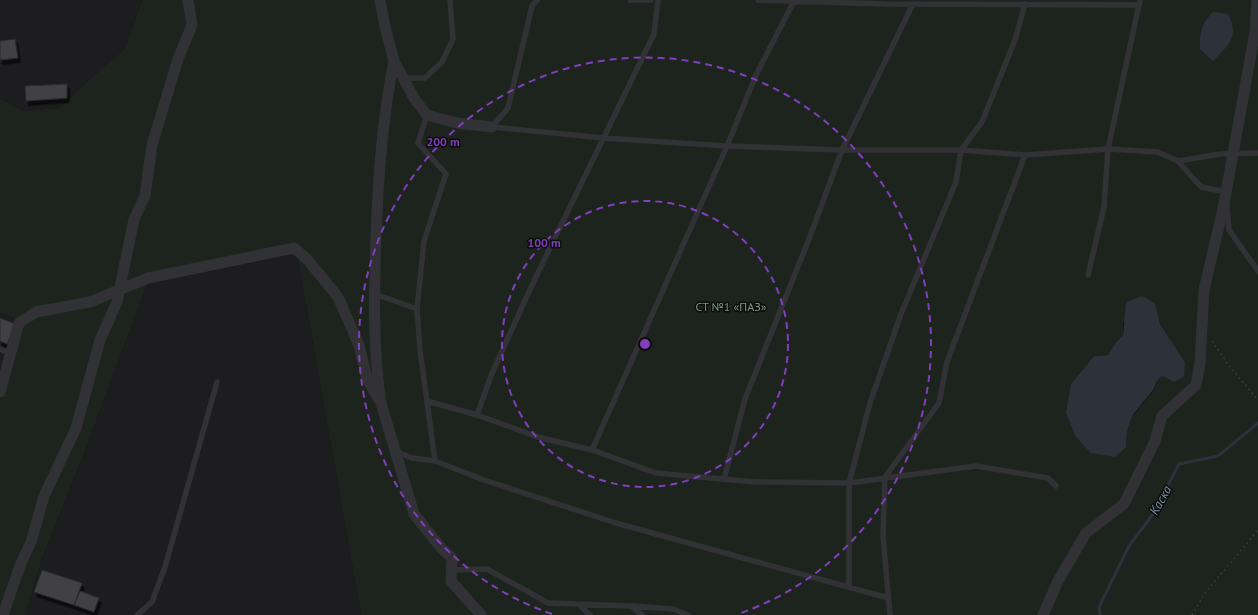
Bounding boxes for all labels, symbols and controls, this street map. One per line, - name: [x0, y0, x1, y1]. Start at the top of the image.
- text: 200 m: [426, 134, 460, 149]
- text: 100 m: [527, 235, 561, 250]
- park label: СТ №1 «ПАЗ»: [695, 299, 767, 314]
- centre of rings: [638, 337, 652, 351]
- water label: Каска: [1145, 482, 1176, 518]

